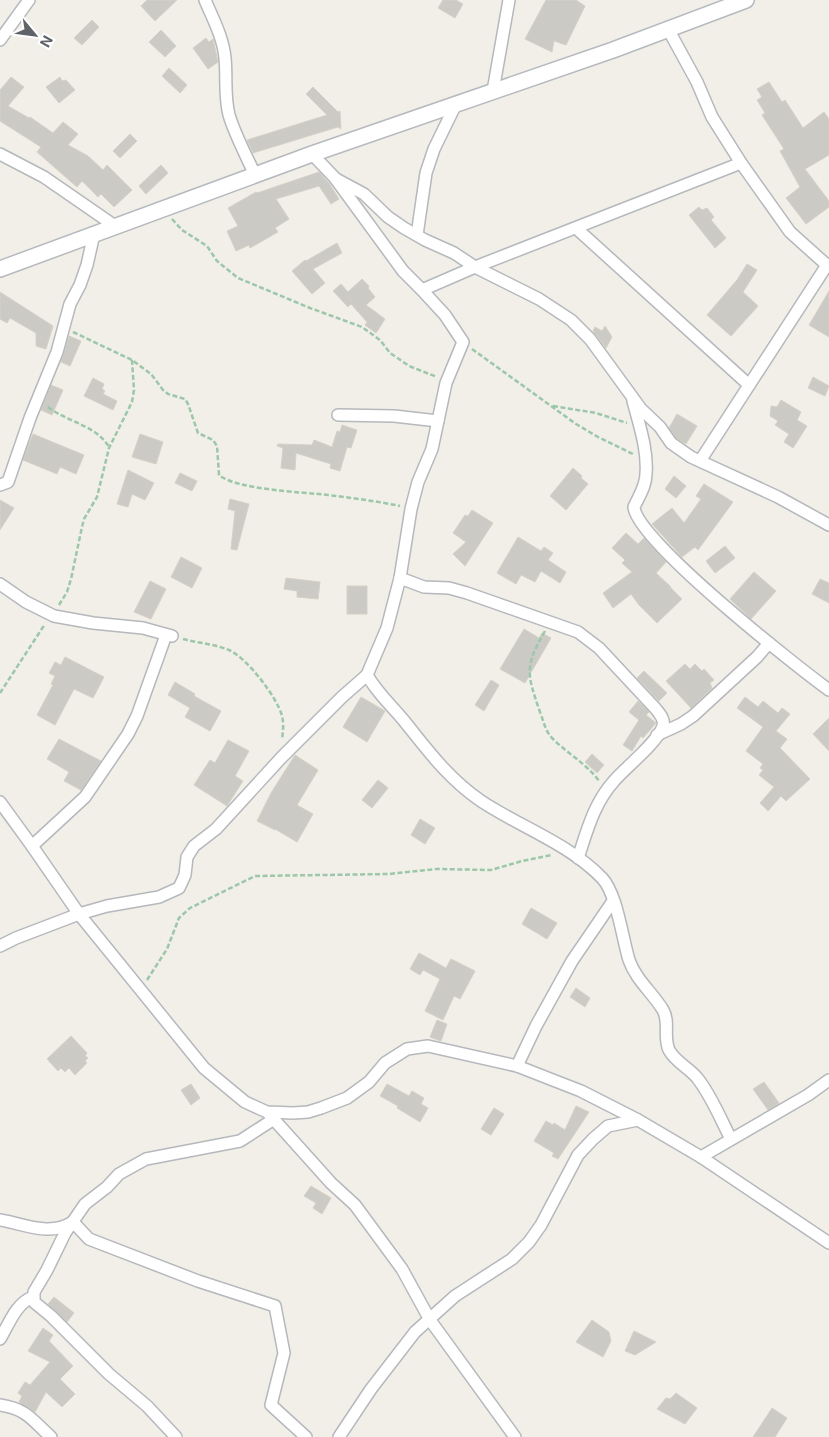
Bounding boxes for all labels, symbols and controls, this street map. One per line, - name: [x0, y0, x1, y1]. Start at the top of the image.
- north arrow: [10, 10, 60, 60]
- text: N: [37, 33, 57, 50]

